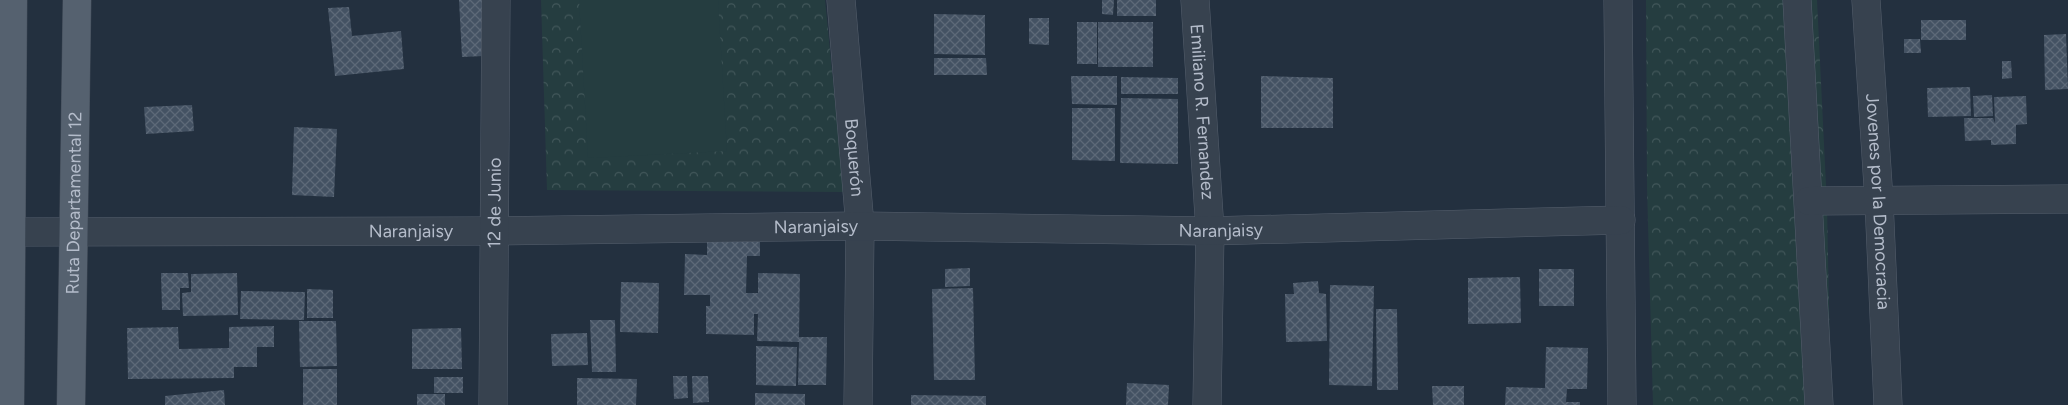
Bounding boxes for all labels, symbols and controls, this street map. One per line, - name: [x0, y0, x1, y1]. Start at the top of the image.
- street label: Emiliano R. Fernandez: [1186, 23, 1219, 200]
- street label: Jovenes por la Democracia: [1861, 93, 1895, 310]
- street label: Ruta Departamental 12: [62, 111, 86, 295]
- street label: Boquerón: [840, 117, 868, 197]
- street label: 12 de Junio: [483, 158, 506, 248]
- street label: Naranjaisy: [774, 215, 859, 238]
- street label: Naranjaisy: [1179, 219, 1264, 242]
- street label: Naranjaisy: [369, 220, 454, 242]

